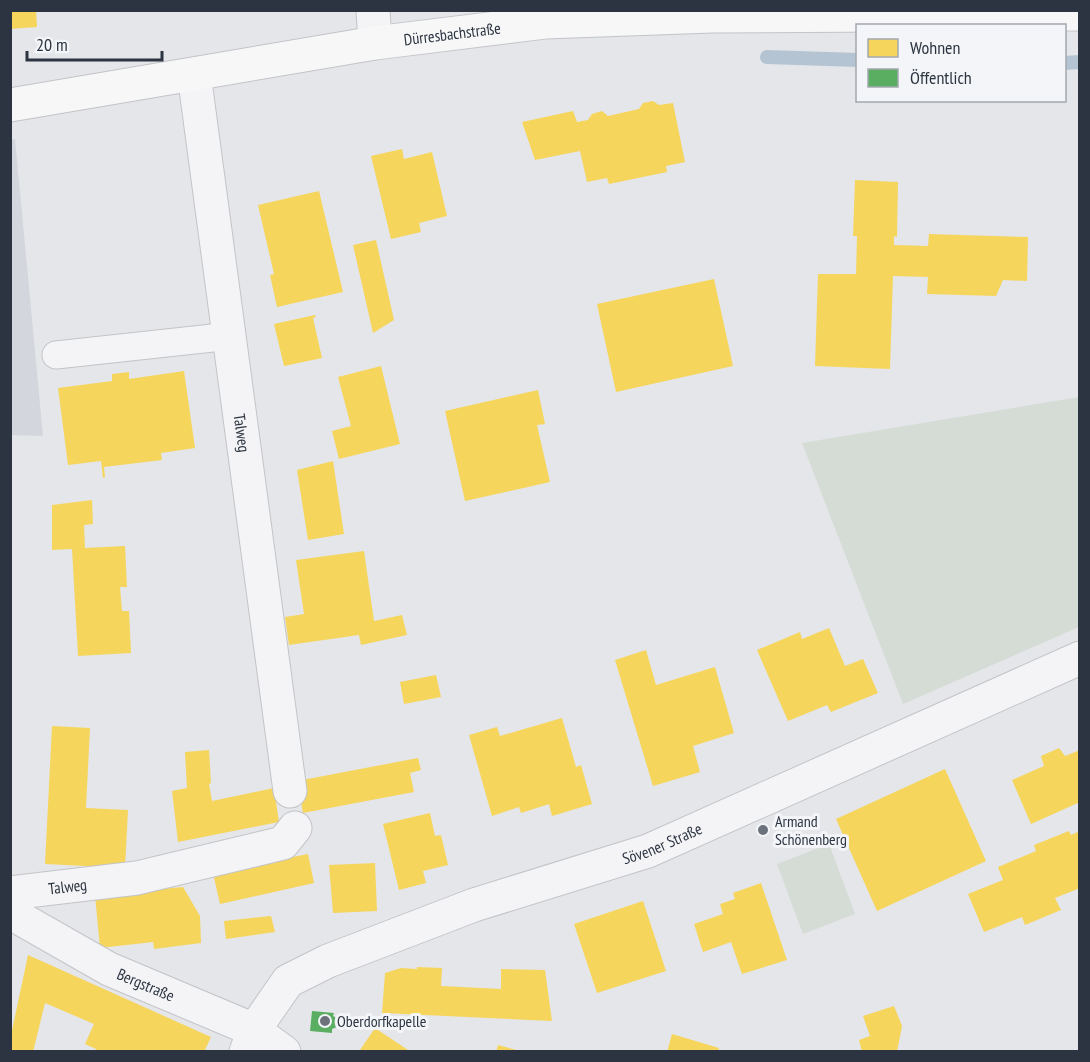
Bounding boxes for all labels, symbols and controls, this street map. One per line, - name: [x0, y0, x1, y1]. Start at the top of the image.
- street label: Dürresbachstraße: [403, 18, 502, 49]
- scale bar: [27, 24, 162, 62]
- legend: [856, 24, 1066, 102]
- text: 20 m: [36, 33, 68, 56]
- text: Wohnen: [910, 36, 960, 59]
- text: Öffentlich: [910, 66, 972, 89]
- street label: Talweg: [230, 412, 255, 453]
- place label: Armand Schönenberg: [775, 811, 847, 849]
- street label: Sövener Straße: [620, 818, 705, 868]
- marker: Armand Schönenberg: [756, 823, 770, 837]
- street label: Talweg: [47, 874, 88, 898]
- street label: Bergstraße: [114, 964, 178, 1005]
- place label: Oberdorfkapelle: [337, 1011, 426, 1031]
- marker: Oberdorfkapelle: [318, 1014, 332, 1028]

